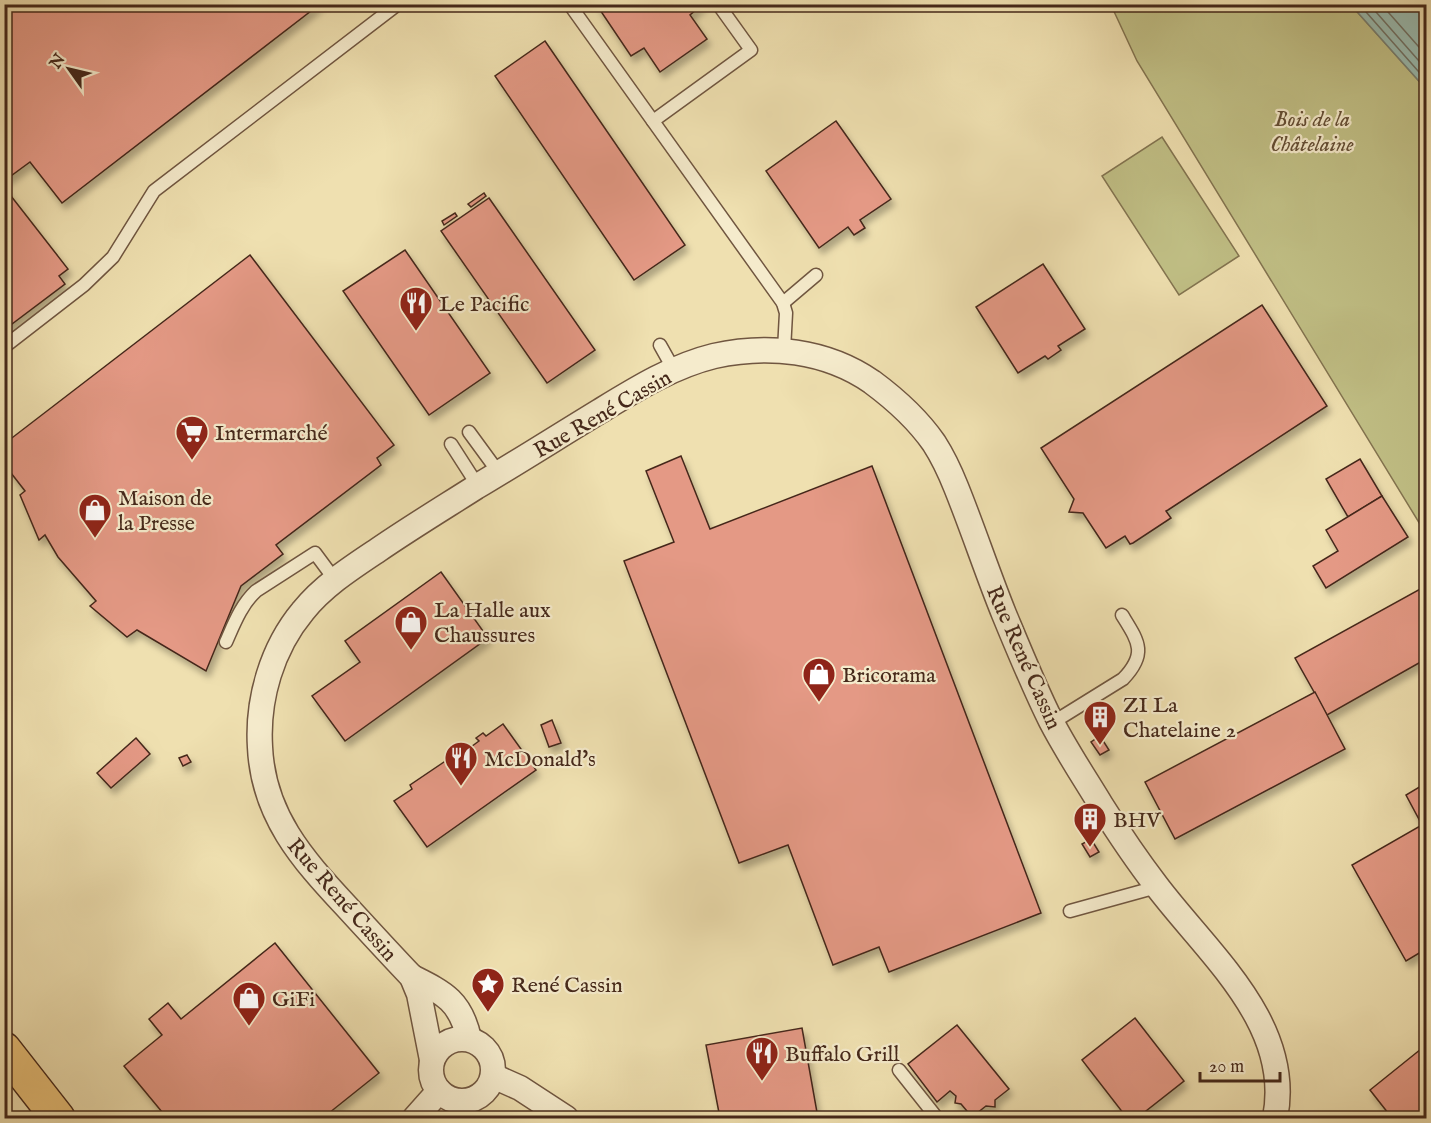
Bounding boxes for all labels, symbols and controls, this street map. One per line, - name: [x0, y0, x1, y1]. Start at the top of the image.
- north arrow: [39, 39, 99, 99]
- text: N: [46, 50, 70, 74]
- park label: Bois de la Châtelaine: [1270, 106, 1354, 159]
- restaurant icon: Le Pacific: [398, 285, 434, 332]
- place label: Le Pacific: [439, 291, 529, 319]
- street label: Rue René Cassin: [529, 364, 677, 466]
- supermarket icon: Intermarché: [174, 414, 210, 461]
- place label: Intermarché: [215, 420, 328, 448]
- place label: Maison de la Presse: [118, 485, 212, 538]
- shop icon: Maison de la Presse: [77, 492, 113, 539]
- street label: Rue René Cassin: [979, 582, 1068, 734]
- place label: La Halle aux Chaussures: [434, 597, 551, 650]
- shop icon: La Halle aux Chaussures: [393, 604, 429, 651]
- shop icon: Bricorama: [801, 656, 837, 703]
- place label: Bricorama: [842, 662, 936, 690]
- place label: ZI La Chatelaine 2: [1123, 692, 1236, 745]
- building icon: ZI La Chatelaine 2: [1082, 699, 1118, 746]
- restaurant icon: McDonald's: [443, 740, 479, 787]
- place label: McDonald's: [484, 746, 596, 774]
- building icon: BHV: [1072, 801, 1108, 848]
- place label: BHV: [1113, 807, 1161, 835]
- street label: Rue René Cassin: [280, 833, 403, 968]
- place icon: René Cassin: [470, 966, 506, 1013]
- place label: René Cassin: [511, 972, 623, 1000]
- shop icon: GiFi: [231, 980, 267, 1027]
- place label: GiFi: [272, 986, 315, 1014]
- restaurant icon: Buffalo Grill: [744, 1035, 780, 1082]
- place label: Buffalo Grill: [785, 1041, 900, 1069]
- scale bar: [1200, 1045, 1280, 1083]
- text: 20 m: [1209, 1056, 1244, 1079]

